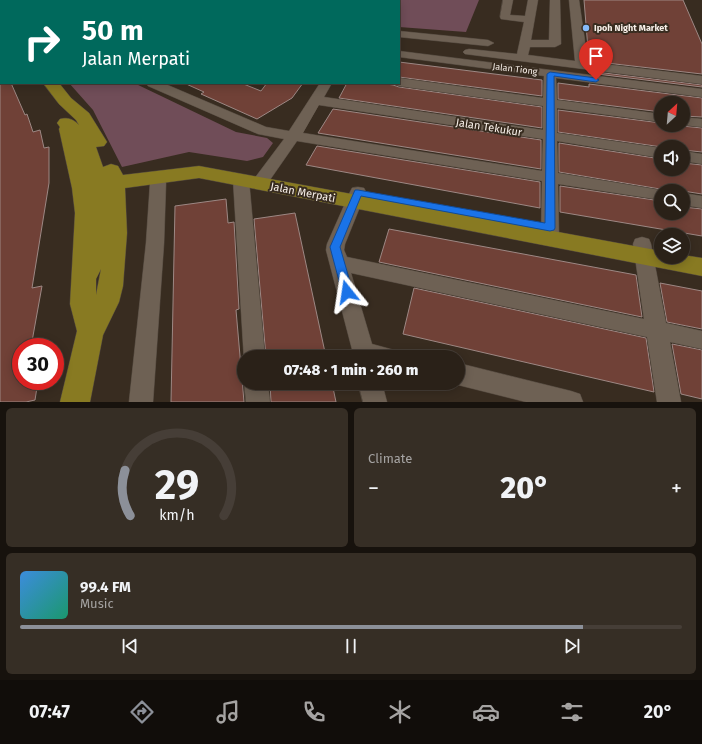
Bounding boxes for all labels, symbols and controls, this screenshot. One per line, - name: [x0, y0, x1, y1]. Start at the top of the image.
- text: 50 m: [82, 14, 144, 47]
- icon: right: [16, 16, 68, 68]
- marker: Ipoh Night Market: [581, 23, 591, 33]
- place label: Ipoh Night Market: [594, 23, 668, 33]
- pin: [579, 39, 613, 80]
- icon: arrive: [585, 45, 607, 67]
- text: Jalan Merpati: [82, 48, 190, 70]
- street label: Jalan Tiong: [492, 61, 538, 77]
- north arrow: [654, 96, 690, 132]
- map controls: [654, 96, 690, 264]
- street label: Jalan Tekukur: [455, 116, 524, 139]
- button: sound: [654, 140, 690, 176]
- street label: Jalan Merpati: [269, 180, 337, 205]
- button: search: [654, 184, 690, 220]
- button: layers: [654, 228, 690, 264]
- position arrow: [326, 271, 368, 313]
- speed limit sign: 30: [12, 338, 64, 390]
- text: 07:48 · 1 min · 260 m: [284, 361, 419, 379]
- text: Climate: [368, 451, 412, 466]
- text: 29: [155, 459, 199, 509]
- text: 20°: [500, 470, 550, 506]
- text: −: [368, 475, 379, 502]
- text: +: [671, 475, 682, 502]
- text: km/h: [159, 506, 195, 523]
- text: 99.4 FM: [80, 578, 131, 596]
- text: Music: [80, 596, 114, 611]
- icon: previous: [119, 635, 141, 657]
- icon: pause: [340, 635, 362, 657]
- icon: next: [561, 635, 583, 657]
- icon: directions: [128, 698, 156, 726]
- icon: music: [214, 698, 242, 726]
- icon: phone: [300, 698, 328, 726]
- icon: climate: [386, 698, 414, 726]
- icon: car: [472, 698, 500, 726]
- icon: filters: [558, 698, 586, 726]
- text: 07:47: [29, 701, 70, 723]
- text: 20°: [644, 701, 673, 723]

